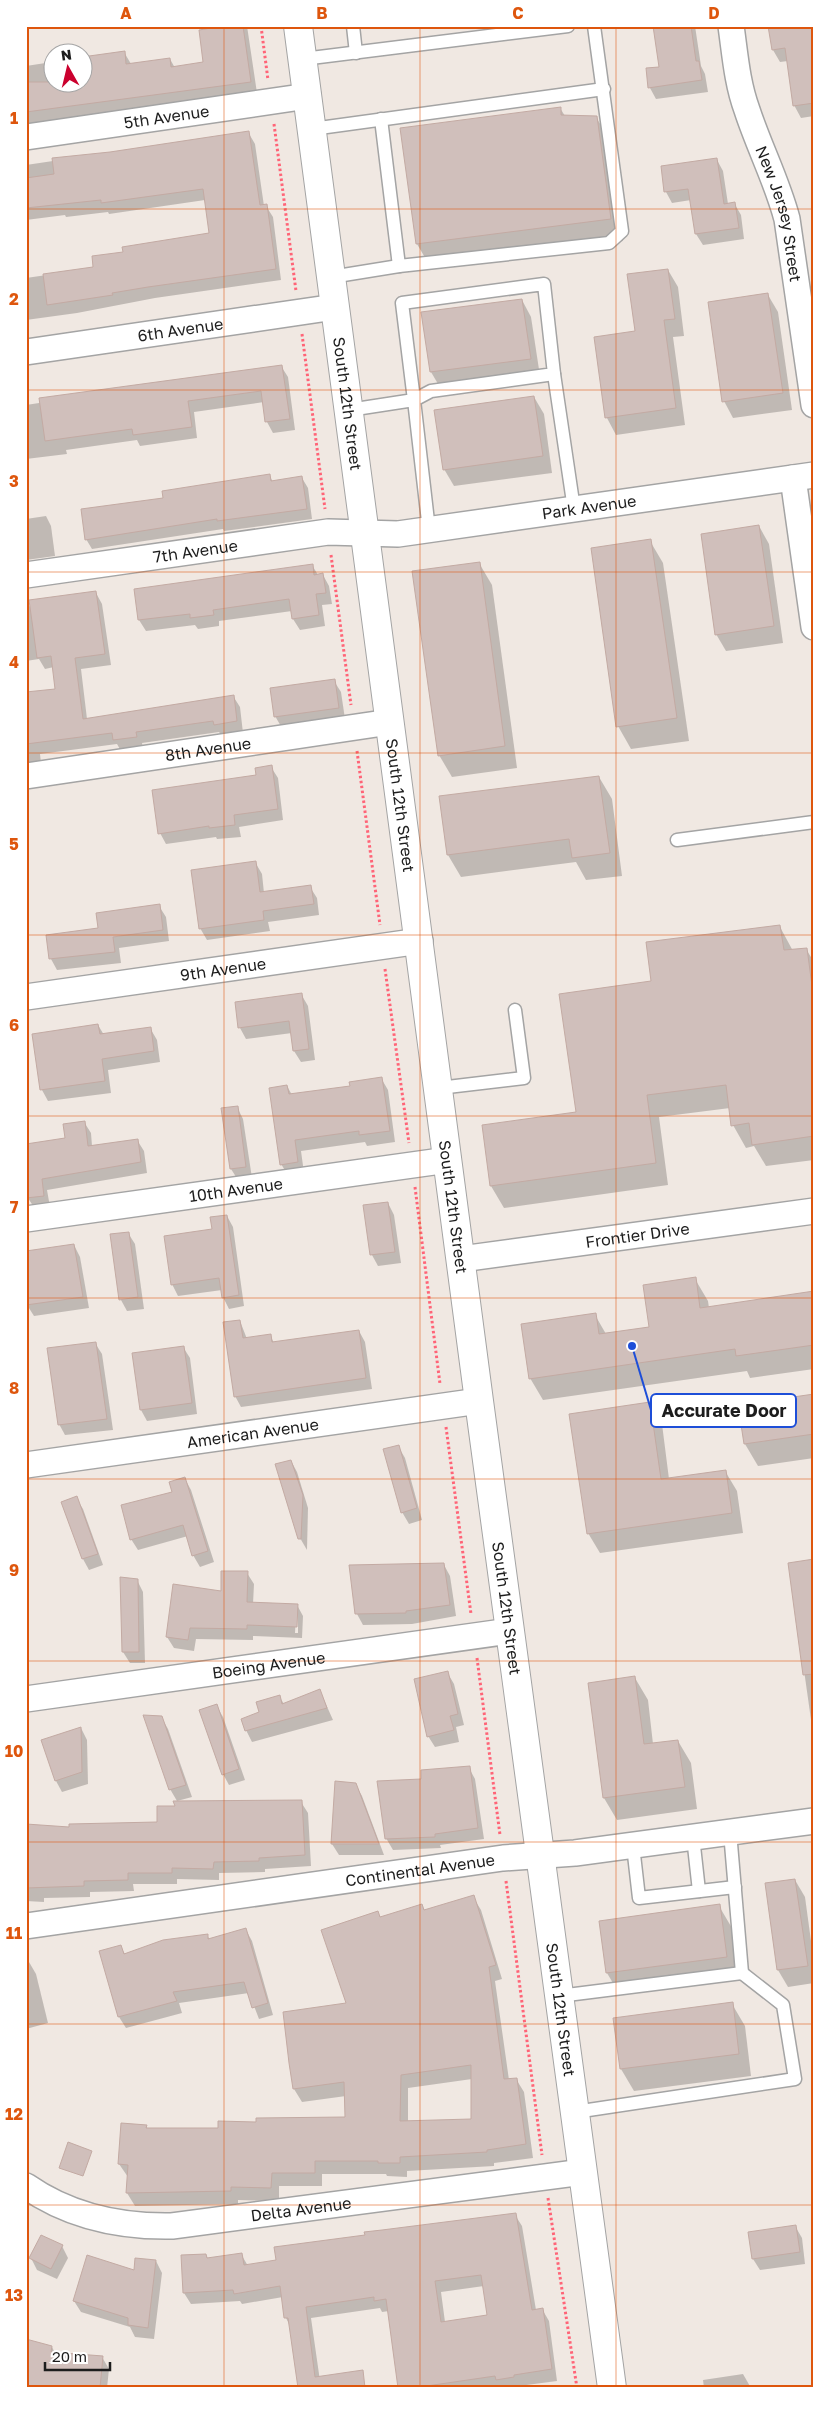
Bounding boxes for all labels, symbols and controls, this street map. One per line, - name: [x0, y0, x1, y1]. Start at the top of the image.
- text: A: [120, 3, 132, 23]
- text: B: [316, 3, 328, 23]
- text: C: [512, 3, 524, 23]
- text: D: [708, 3, 720, 23]
- north arrow: [42, 42, 92, 92]
- text: N: [60, 45, 73, 64]
- street label: 5th Avenue: [123, 100, 211, 133]
- text: 1: [10, 108, 18, 128]
- street label: New Jersey Street: [751, 143, 806, 283]
- text: 2: [9, 289, 19, 309]
- street label: 6th Avenue: [136, 313, 225, 346]
- street label: South 12th Street: [329, 336, 366, 472]
- text: 3: [9, 471, 19, 491]
- street label: Park Avenue: [540, 490, 638, 523]
- street label: 7th Avenue: [152, 535, 239, 567]
- text: 4: [9, 652, 19, 672]
- street label: 8th Avenue: [164, 733, 252, 765]
- street label: South 12th Street: [382, 737, 419, 873]
- text: 5: [9, 834, 19, 854]
- street label: 9th Avenue: [179, 953, 267, 985]
- text: 6: [9, 1015, 19, 1035]
- street label: South 12th Street: [435, 1139, 472, 1275]
- street label: 10th Avenue: [188, 1173, 284, 1206]
- text: 7: [10, 1197, 19, 1217]
- street label: Frontier Drive: [584, 1218, 691, 1252]
- text: 8: [9, 1378, 19, 1398]
- callout: Accurate Door: [651, 1394, 796, 1427]
- text: Accurate Door: [661, 1399, 787, 1421]
- street label: American Avenue: [186, 1414, 320, 1452]
- street label: South 12th Street: [488, 1540, 526, 1676]
- text: 9: [9, 1560, 19, 1580]
- street label: Boeing Avenue: [211, 1647, 327, 1683]
- text: 10: [5, 1741, 23, 1761]
- street label: Continental Avenue: [344, 1849, 496, 1890]
- text: 11: [6, 1923, 22, 1943]
- street label: South 12th Street: [542, 1942, 580, 2078]
- text: 12: [5, 2104, 23, 2124]
- street label: Delta Avenue: [249, 2193, 352, 2226]
- text: 13: [5, 2285, 23, 2305]
- scale bar: [45, 2339, 110, 2371]
- text: 20 m: [52, 2347, 87, 2365]

